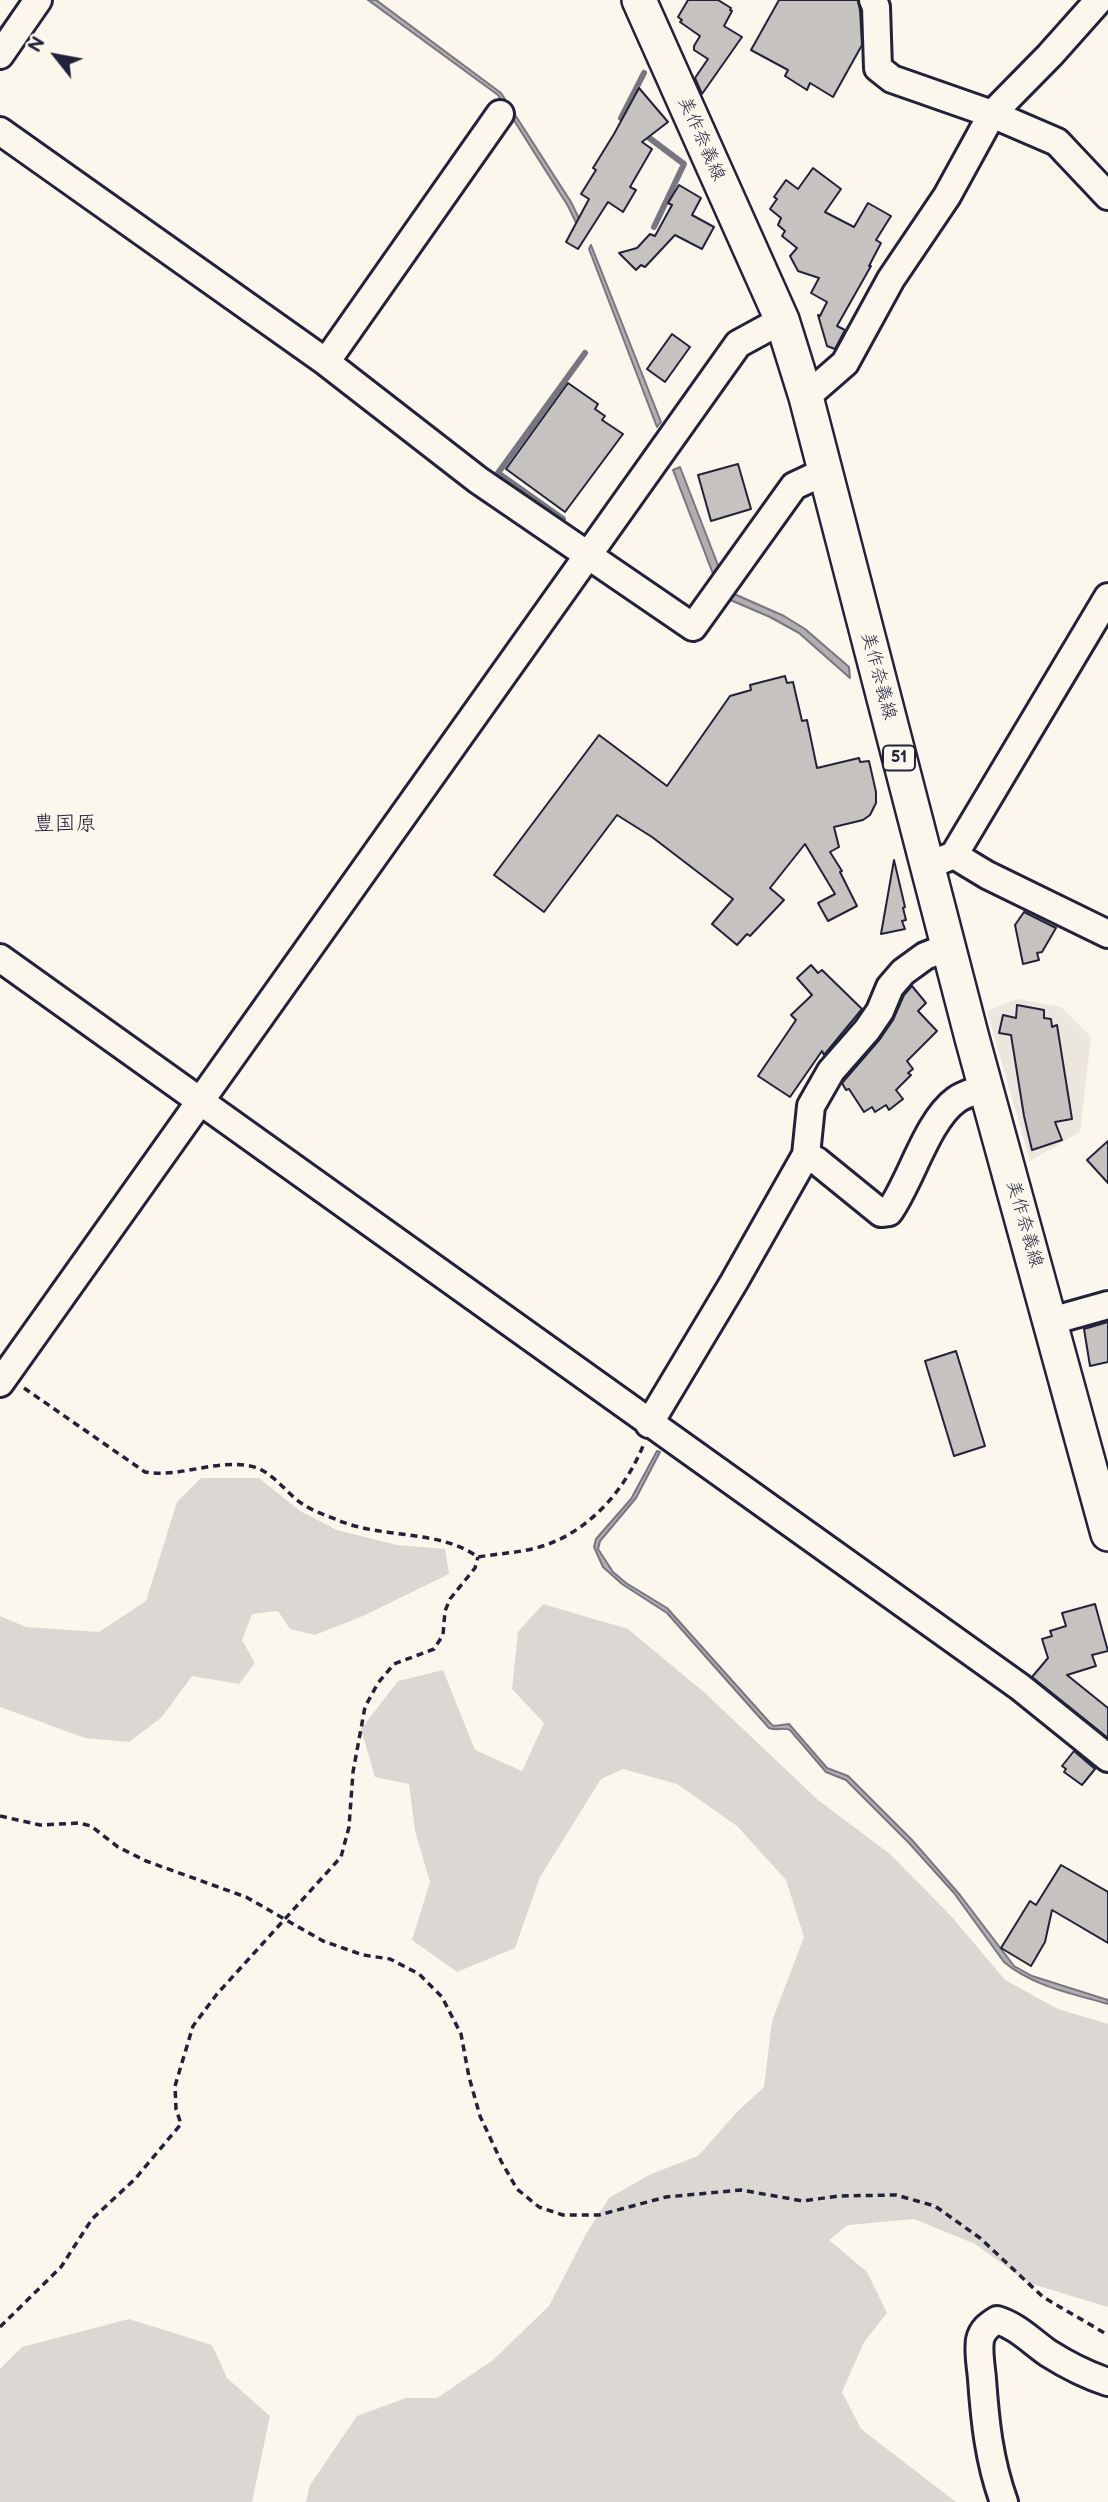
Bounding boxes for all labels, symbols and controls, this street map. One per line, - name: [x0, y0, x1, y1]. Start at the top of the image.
- north arrow: [21, 21, 91, 91]
- text: N: [24, 33, 51, 57]
- street label: 美作奈義線: [673, 93, 729, 185]
- street label: 美作奈義線: [856, 630, 900, 722]
- road number: 51: [883, 746, 915, 771]
- district label: 豊国原: [34, 812, 96, 838]
- street label: 美作奈義線: [1001, 1178, 1047, 1270]

